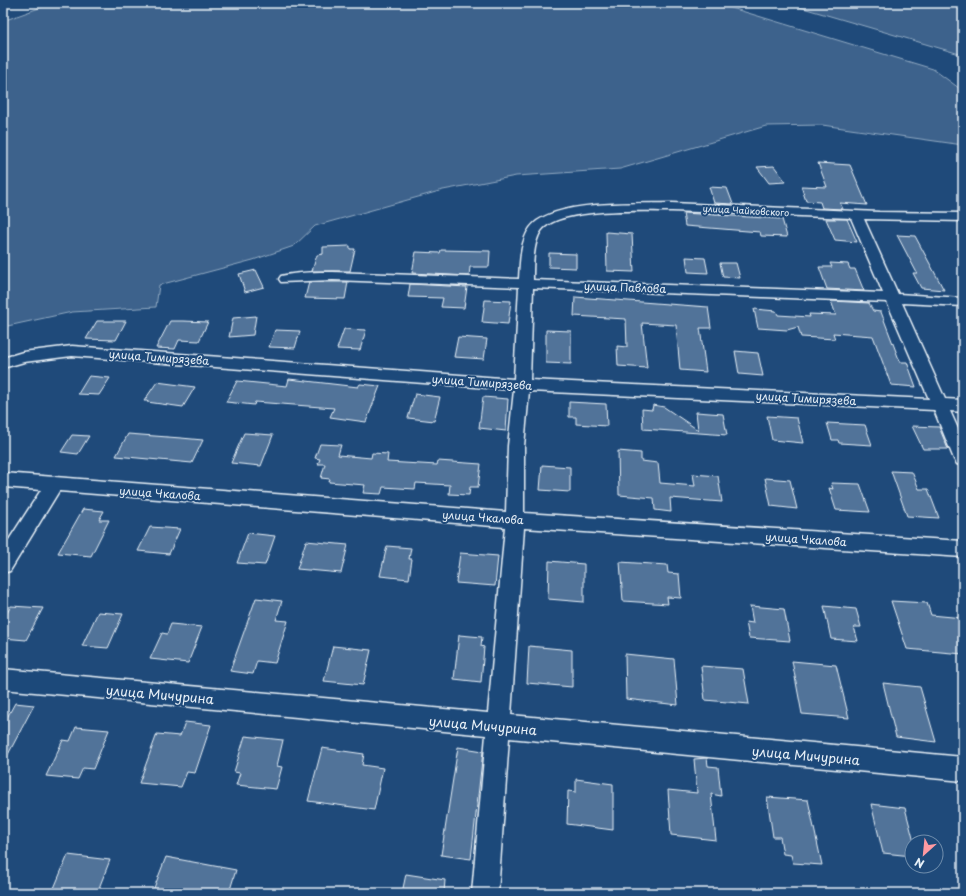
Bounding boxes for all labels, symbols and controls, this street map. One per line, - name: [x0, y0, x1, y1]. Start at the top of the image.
- street label: улица Чайковского: [702, 201, 790, 219]
- street label: улица Павлова: [584, 277, 667, 297]
- street label: улица Тимирязева: [108, 345, 210, 369]
- street label: улица Тимирязева: [431, 370, 533, 394]
- street label: улица Тимирязева: [755, 387, 857, 409]
- street label: улица Чкалова: [119, 482, 201, 504]
- street label: улица Чкалова: [442, 506, 524, 528]
- street label: улица Чкалова: [765, 528, 847, 550]
- street label: улица Мичурина: [105, 680, 216, 708]
- street label: улица Мичурина: [428, 711, 539, 739]
- street label: улица Мичурина: [751, 741, 862, 769]
- north arrow: [904, 834, 944, 874]
- text: N: [911, 854, 927, 873]

